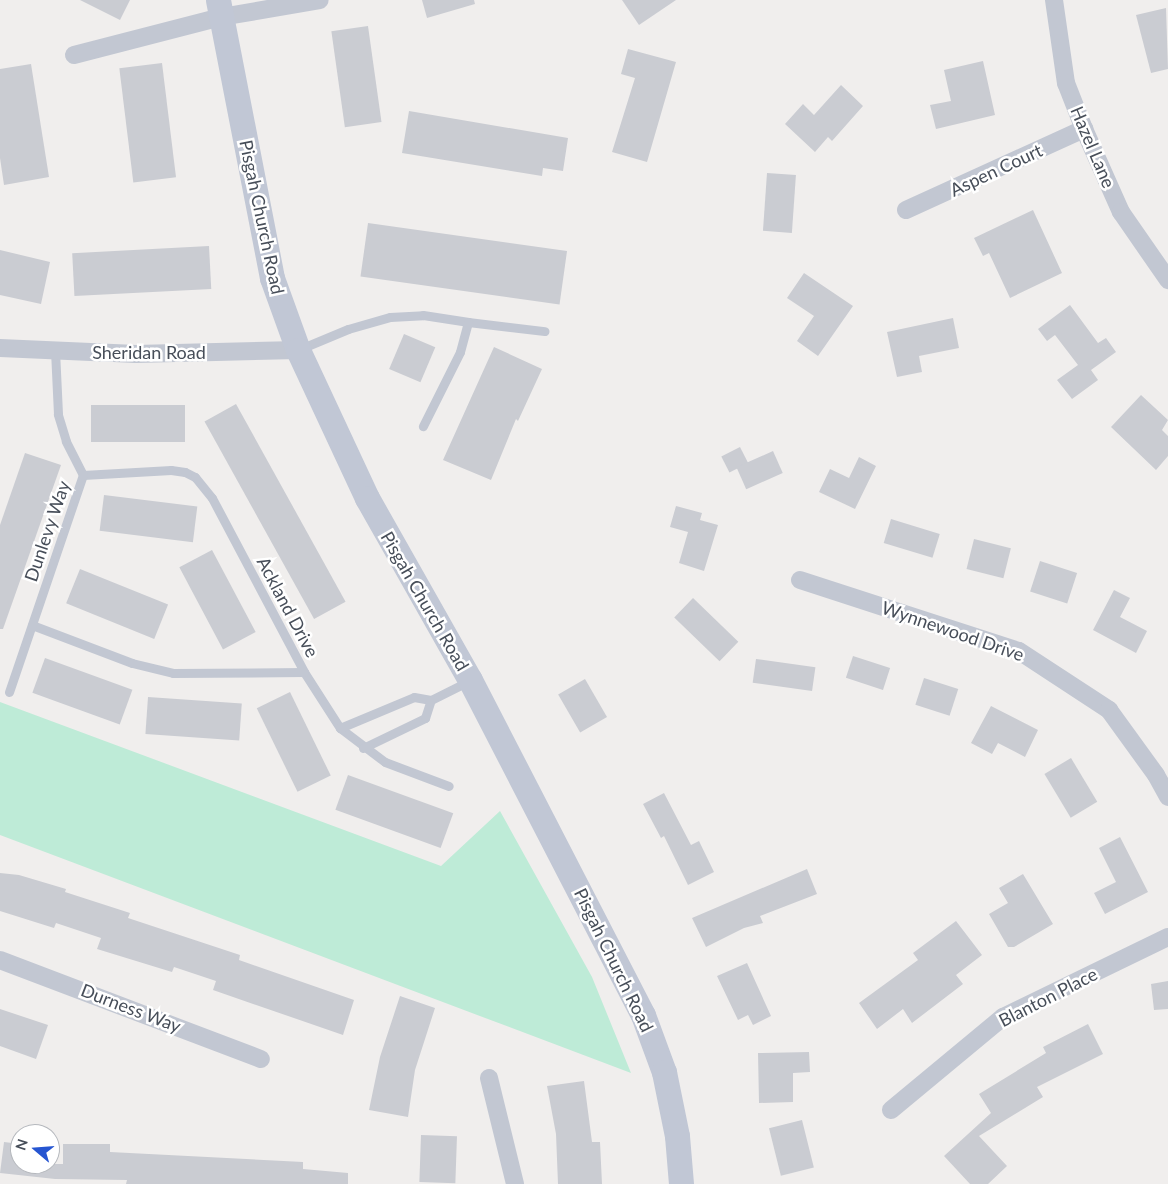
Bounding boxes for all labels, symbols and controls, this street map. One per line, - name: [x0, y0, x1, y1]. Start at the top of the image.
- street label: Hazel Lane: [1066, 103, 1120, 191]
- street label: Pisgah Church Road: [235, 138, 289, 296]
- street label: Aspen Court: [946, 139, 1046, 201]
- street label: Sheridan Road: [92, 341, 206, 363]
- street label: Dunlevy Way: [20, 477, 74, 585]
- street label: Pisgah Church Road: [376, 528, 474, 674]
- street label: Ackland Drive: [253, 553, 323, 661]
- street label: Wynnewood Drive: [879, 597, 1027, 665]
- street label: Pisgah Church Road: [570, 885, 658, 1035]
- street label: Blanton Place: [995, 963, 1101, 1031]
- street label: Durness Way: [78, 979, 184, 1037]
- north arrow: [10, 1124, 60, 1174]
- text: N: [11, 1137, 31, 1152]

